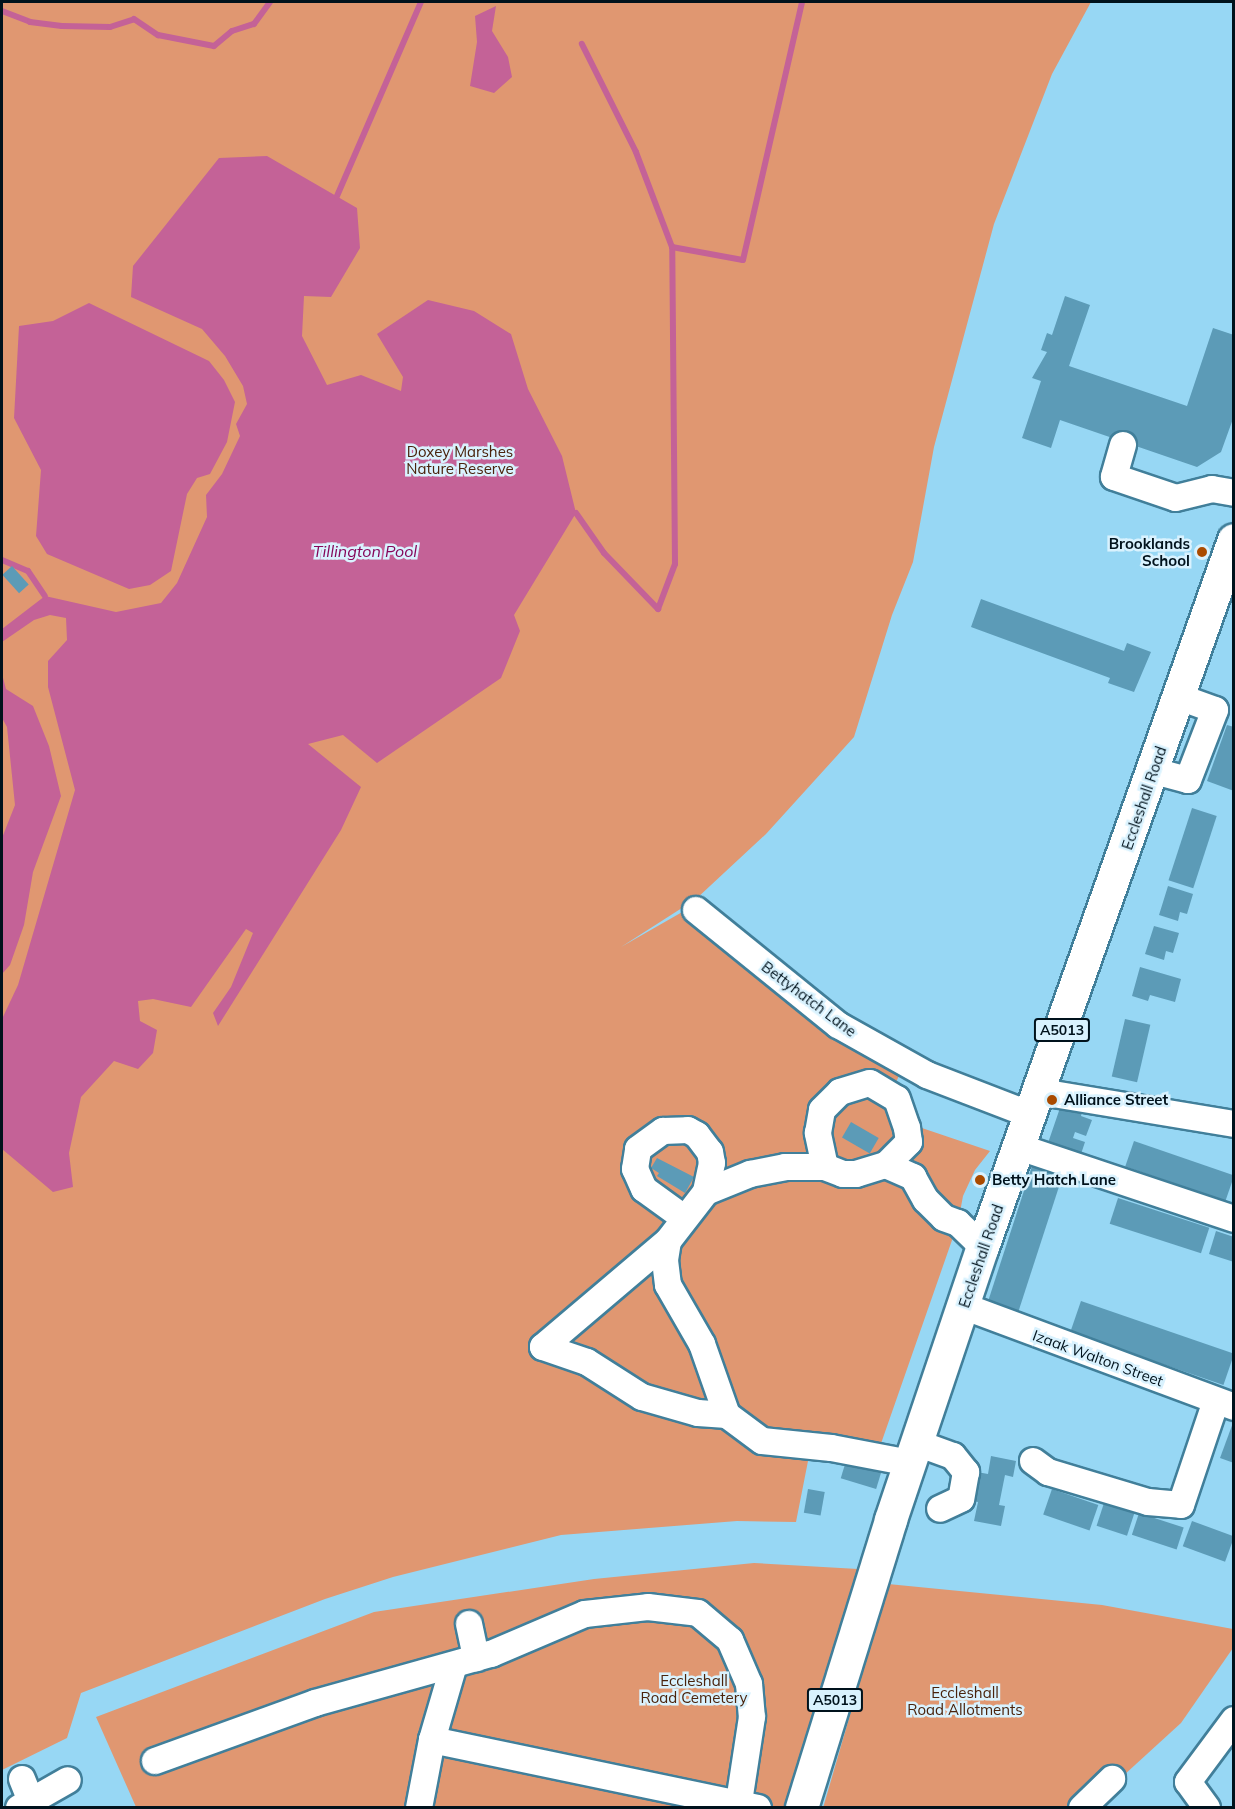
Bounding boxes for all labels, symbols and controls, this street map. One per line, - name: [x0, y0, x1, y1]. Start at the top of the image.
- park label: Doxey Marshes Nature Reserve: [406, 442, 514, 477]
- place label: Brooklands School: [1109, 534, 1190, 569]
- water label: Tillington Pool: [313, 541, 417, 561]
- marker: Brooklands School: [1195, 545, 1209, 559]
- street label: Eccleshall Road: [1118, 744, 1170, 852]
- street label: Bettyhatch Lane: [758, 958, 860, 1040]
- road number: A5013: [1034, 1019, 1090, 1041]
- place label: Alliance Street: [1064, 1091, 1168, 1109]
- marker: Alliance Street: [1045, 1093, 1059, 1107]
- place label: Betty Hatch Lane: [992, 1171, 1116, 1189]
- marker: Betty Hatch Lane: [973, 1173, 987, 1187]
- street label: Eccleshall Road: [955, 1202, 1007, 1310]
- street label: Izaak Walton Street: [1030, 1326, 1166, 1390]
- park label: Eccleshall Road Cemetery: [640, 1671, 748, 1706]
- park label: Eccleshall Road Allotments: [907, 1683, 1023, 1718]
- road number: A5013: [806, 1689, 864, 1711]

